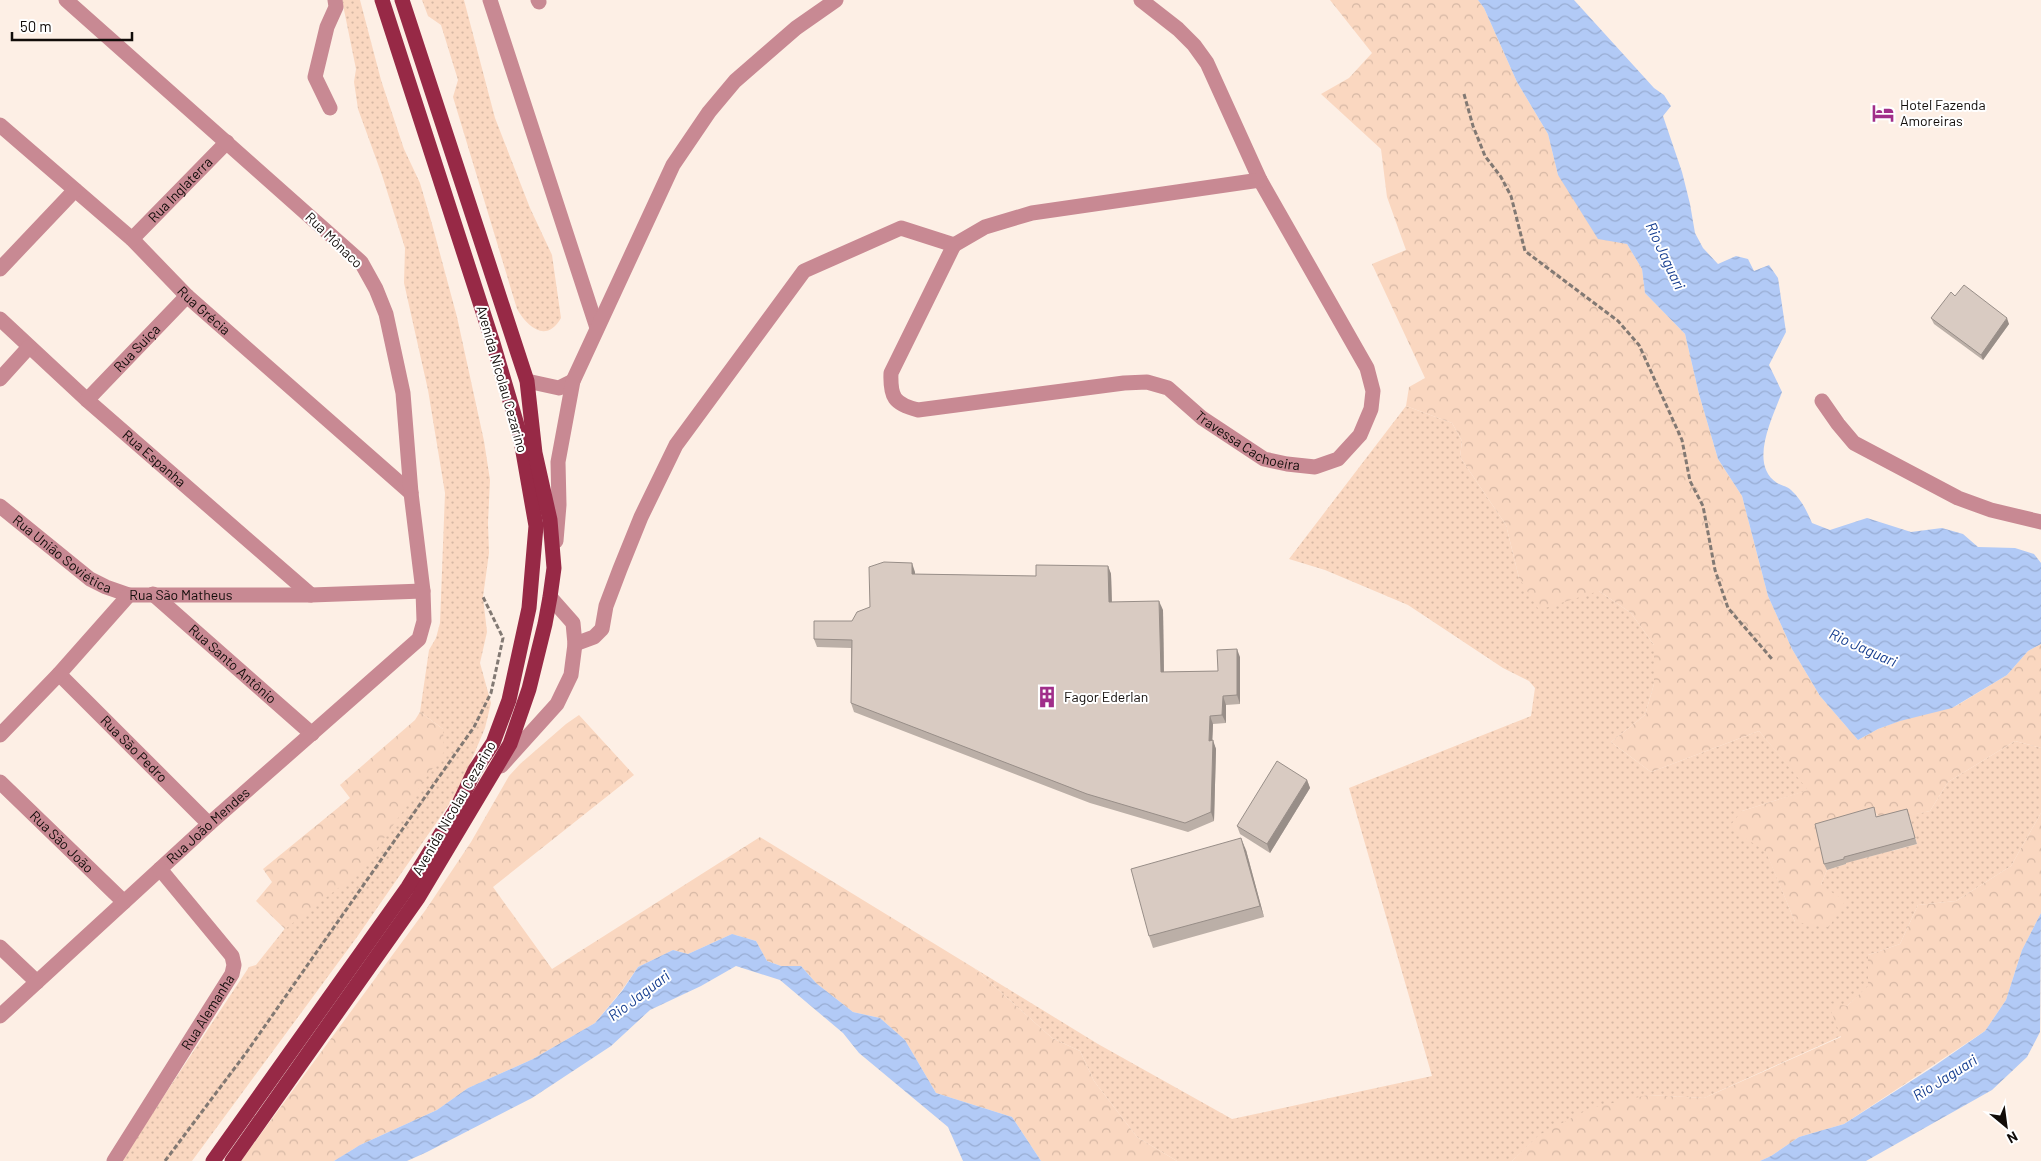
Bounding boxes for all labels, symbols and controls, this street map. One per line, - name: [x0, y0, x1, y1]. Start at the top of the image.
- scale bar: [12, 10, 132, 42]
- text: 50 m: [20, 17, 52, 35]
- place label: Hotel Fazenda Amoreiras: [1900, 96, 1986, 129]
- hotel icon: Hotel Fazenda Amoreiras: [1870, 100, 1896, 126]
- street label: Rua Inglaterra: [144, 153, 216, 226]
- street label: Rua Mônaco: [302, 208, 367, 271]
- water label: Rio Jaguari: [1642, 219, 1689, 292]
- street label: Rua Grécia: [174, 282, 234, 338]
- street label: Avenida Nicolau Cezarino: [473, 303, 532, 454]
- street label: Rua Suiça: [110, 320, 163, 375]
- street label: Travessa Cachoeira: [1192, 407, 1301, 473]
- street label: Rua Espanha: [119, 426, 190, 490]
- street label: Rua União Soviética: [10, 511, 114, 596]
- street label: Rua São Matheus: [129, 586, 233, 603]
- street label: Rua Santo Antônio: [185, 620, 280, 707]
- water label: Rio Jaguari: [1827, 624, 1900, 670]
- building icon: Fagor Ederlan: [1034, 684, 1060, 710]
- place label: Fagor Ederlan: [1064, 688, 1148, 705]
- street label: Rua São Pedro: [97, 712, 171, 786]
- street label: Avenida Nicolau Cezarino: [408, 738, 499, 878]
- street label: Rua João Mendes: [163, 783, 253, 867]
- street label: Rua São João: [27, 807, 98, 876]
- water label: Rio Jaguari: [604, 966, 673, 1024]
- street label: Rua Alemanha: [177, 971, 238, 1053]
- water label: Rio Jaguari: [1909, 1050, 1980, 1104]
- north arrow: [1981, 1101, 2031, 1151]
- text: N: [2004, 1128, 2021, 1147]

